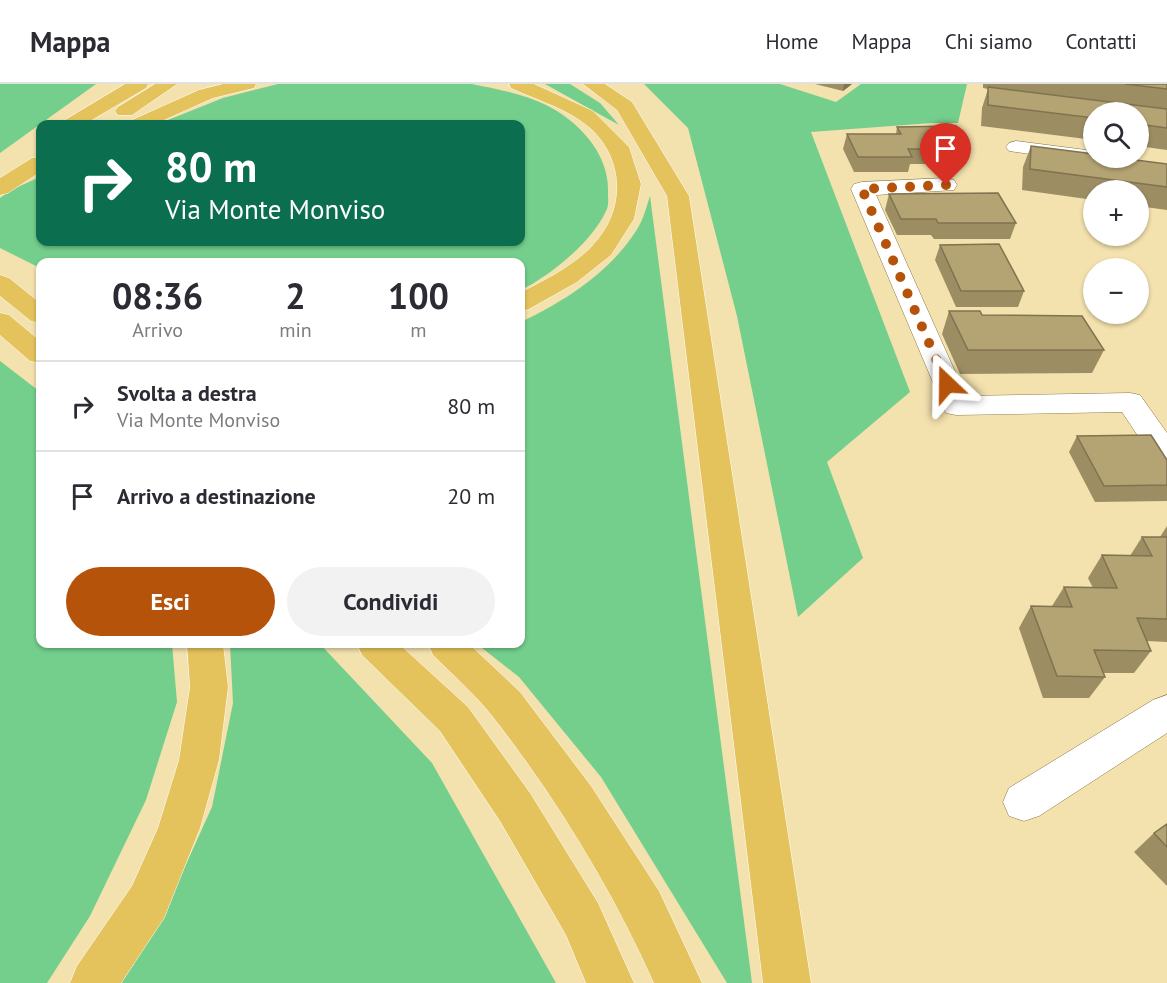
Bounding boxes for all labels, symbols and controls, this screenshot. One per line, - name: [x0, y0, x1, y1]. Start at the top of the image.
- text: Mappa: [30, 23, 110, 60]
- text: Home: [765, 28, 819, 55]
- text: Mappa: [852, 28, 912, 55]
- text: Chi siamo: [945, 28, 1033, 55]
- text: Contatti: [1066, 28, 1137, 55]
- map controls: [1083, 102, 1149, 324]
- button: search: [1083, 102, 1149, 168]
- pin: [920, 123, 971, 185]
- icon: arrive: [929, 132, 962, 165]
- text: 80 m: [165, 139, 257, 194]
- icon: right: [66, 144, 144, 222]
- button: +: [1083, 180, 1149, 246]
- text: Via Monte Monviso: [165, 192, 385, 226]
- button: −: [1083, 258, 1149, 324]
- text: 08:36: [112, 272, 203, 319]
- text: 2: [285, 272, 306, 319]
- text: 100: [388, 272, 449, 319]
- text: Arrivo: [132, 317, 183, 343]
- text: min: [279, 317, 312, 343]
- text: m: [410, 317, 427, 343]
- position arrow: [915, 352, 979, 416]
- text: Svolta a destra: [117, 379, 257, 407]
- icon: right: [66, 390, 99, 423]
- text: 80 m: [447, 392, 495, 420]
- text: Via Monte Monviso: [117, 407, 280, 433]
- icon: arrive: [66, 480, 99, 513]
- text: Arrivo a destinazione: [117, 482, 316, 510]
- text: 20 m: [447, 482, 495, 510]
- button: Esci: [66, 567, 275, 636]
- button: Condividi: [287, 567, 495, 636]

